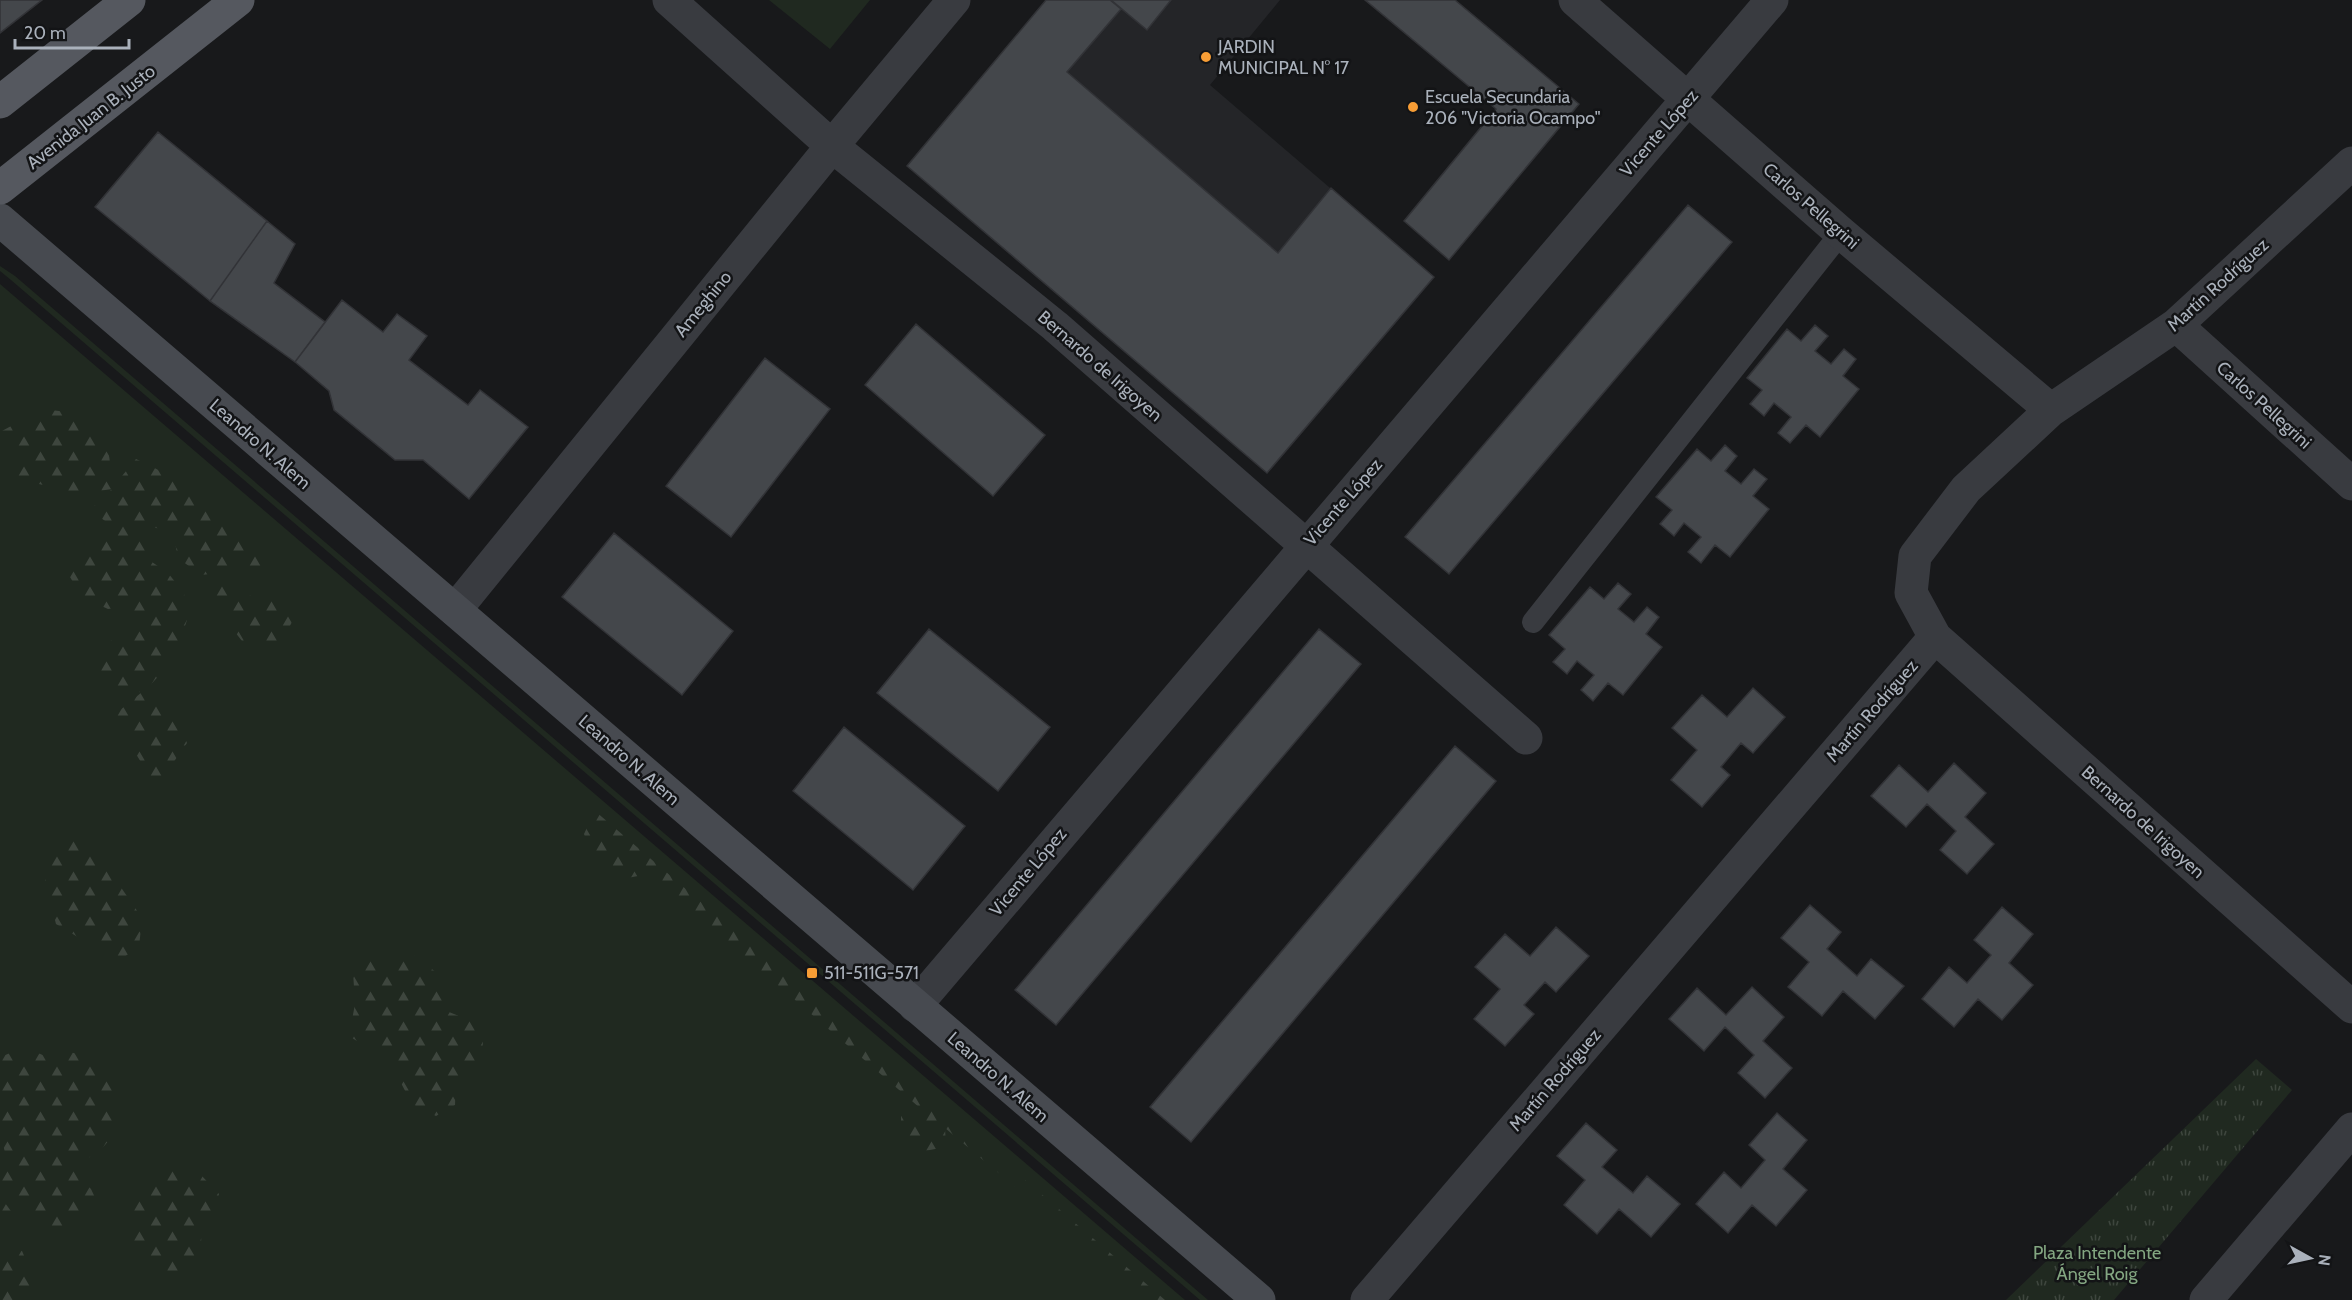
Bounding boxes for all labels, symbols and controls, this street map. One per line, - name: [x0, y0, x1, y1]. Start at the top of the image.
- scale bar: [15, 12, 129, 50]
- text: 20 m: [24, 22, 66, 44]
- place label: JARDIN MUNICIPAL N° 17: [1217, 36, 1349, 79]
- marker: JARDIN MUNICIPAL N° 17: [1199, 50, 1213, 64]
- street label: Avenida Juan B. Justo: [22, 60, 160, 174]
- street label: Vicente López: [1615, 84, 1703, 181]
- place label: Escuela Secundaria 206 "Victoria Ocampo": [1425, 86, 1601, 129]
- marker: Escuela Secundaria 206 "Victoria Ocampo": [1406, 100, 1420, 114]
- street label: Carlos Pellegrini: [1758, 158, 1864, 254]
- street label: Martín Rodríguez: [2163, 233, 2274, 336]
- street label: Ameghino: [670, 266, 736, 341]
- street label: Bernardo de Irigoyen: [1033, 306, 1167, 426]
- street label: Carlos Pellegrini: [2212, 357, 2316, 453]
- street label: Leandro N. Alem: [205, 394, 315, 494]
- street label: Vicente López: [1299, 453, 1387, 550]
- street label: Martín Rodríguez: [1821, 655, 1923, 767]
- street label: Leandro N. Alem: [574, 710, 684, 810]
- street label: Bernardo de Irigoyen: [2077, 761, 2209, 883]
- street label: Vicente López: [985, 823, 1072, 921]
- place label: 511-511G-571: [824, 962, 919, 984]
- marker: 511-511G-571: [805, 966, 819, 980]
- street label: Martín Rodríguez: [1504, 1024, 1606, 1136]
- street label: Leandro N. Alem: [943, 1027, 1053, 1127]
- north arrow: [2280, 1228, 2340, 1288]
- park label: Plaza Intendente Ángel Roig: [2033, 1242, 2161, 1285]
- text: N: [2314, 1253, 2335, 1267]

